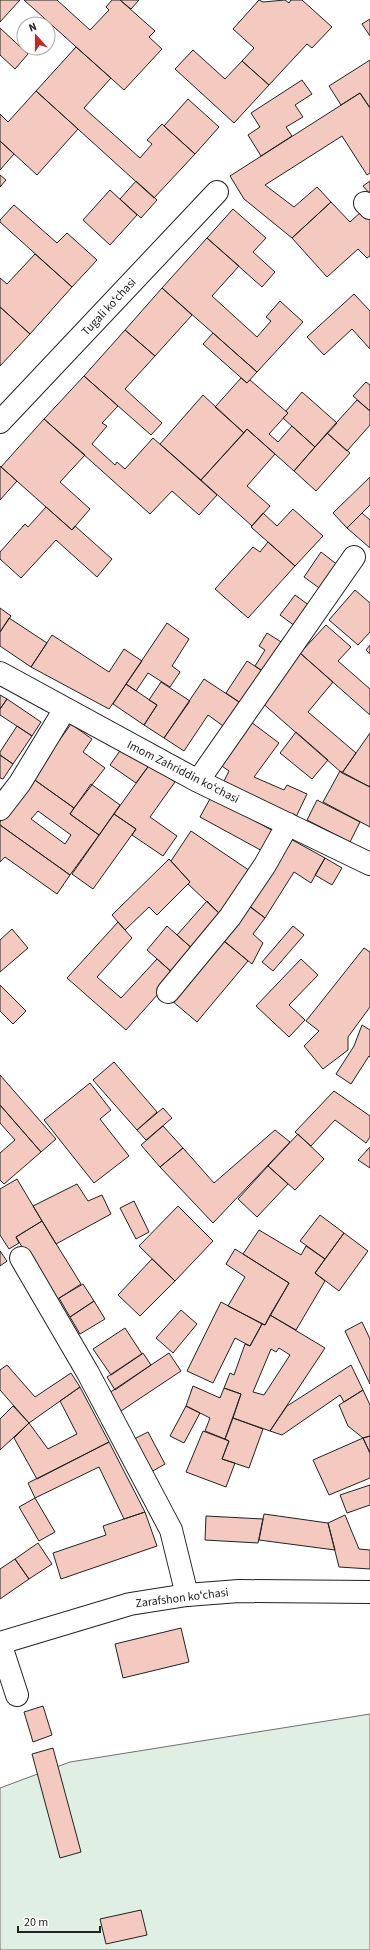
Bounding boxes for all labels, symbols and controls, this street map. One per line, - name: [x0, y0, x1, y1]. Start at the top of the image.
- north arrow: [16, 16, 56, 56]
- text: N: [26, 19, 39, 35]
- street label: Tugali koʻchasi: [78, 274, 140, 340]
- street label: Imom Zahriddin koʻchasi: [124, 736, 242, 808]
- street label: Zarafshon koʻchasi: [135, 1584, 229, 1612]
- scale bar: [18, 1908, 100, 1934]
- text: 20 m: [24, 1914, 48, 1931]

